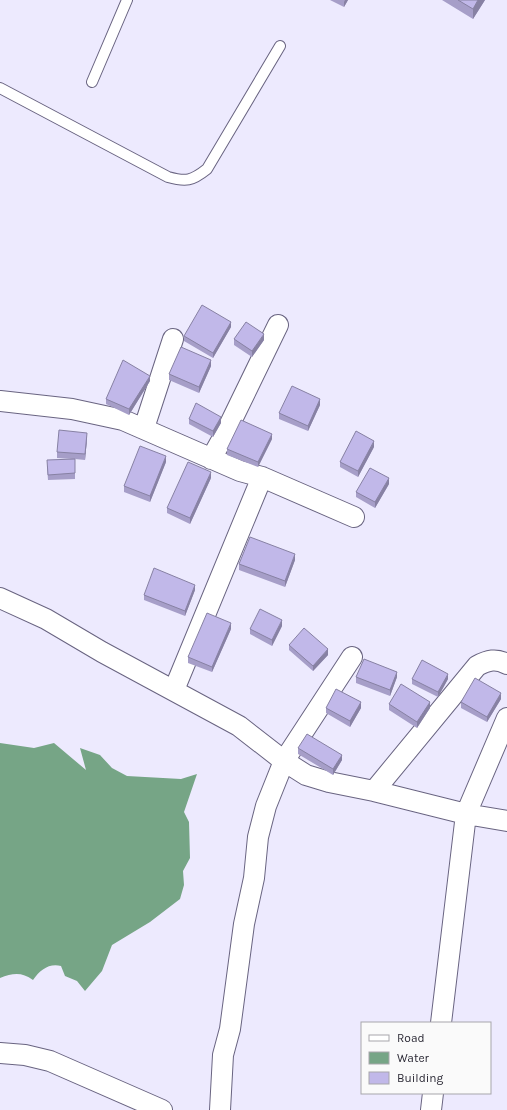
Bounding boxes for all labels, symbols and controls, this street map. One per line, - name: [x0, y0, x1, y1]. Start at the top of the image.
- legend: [361, 1022, 491, 1094]
- text: Road: [397, 1031, 425, 1045]
- text: Water: [397, 1051, 430, 1065]
- text: Building: [397, 1071, 444, 1085]

